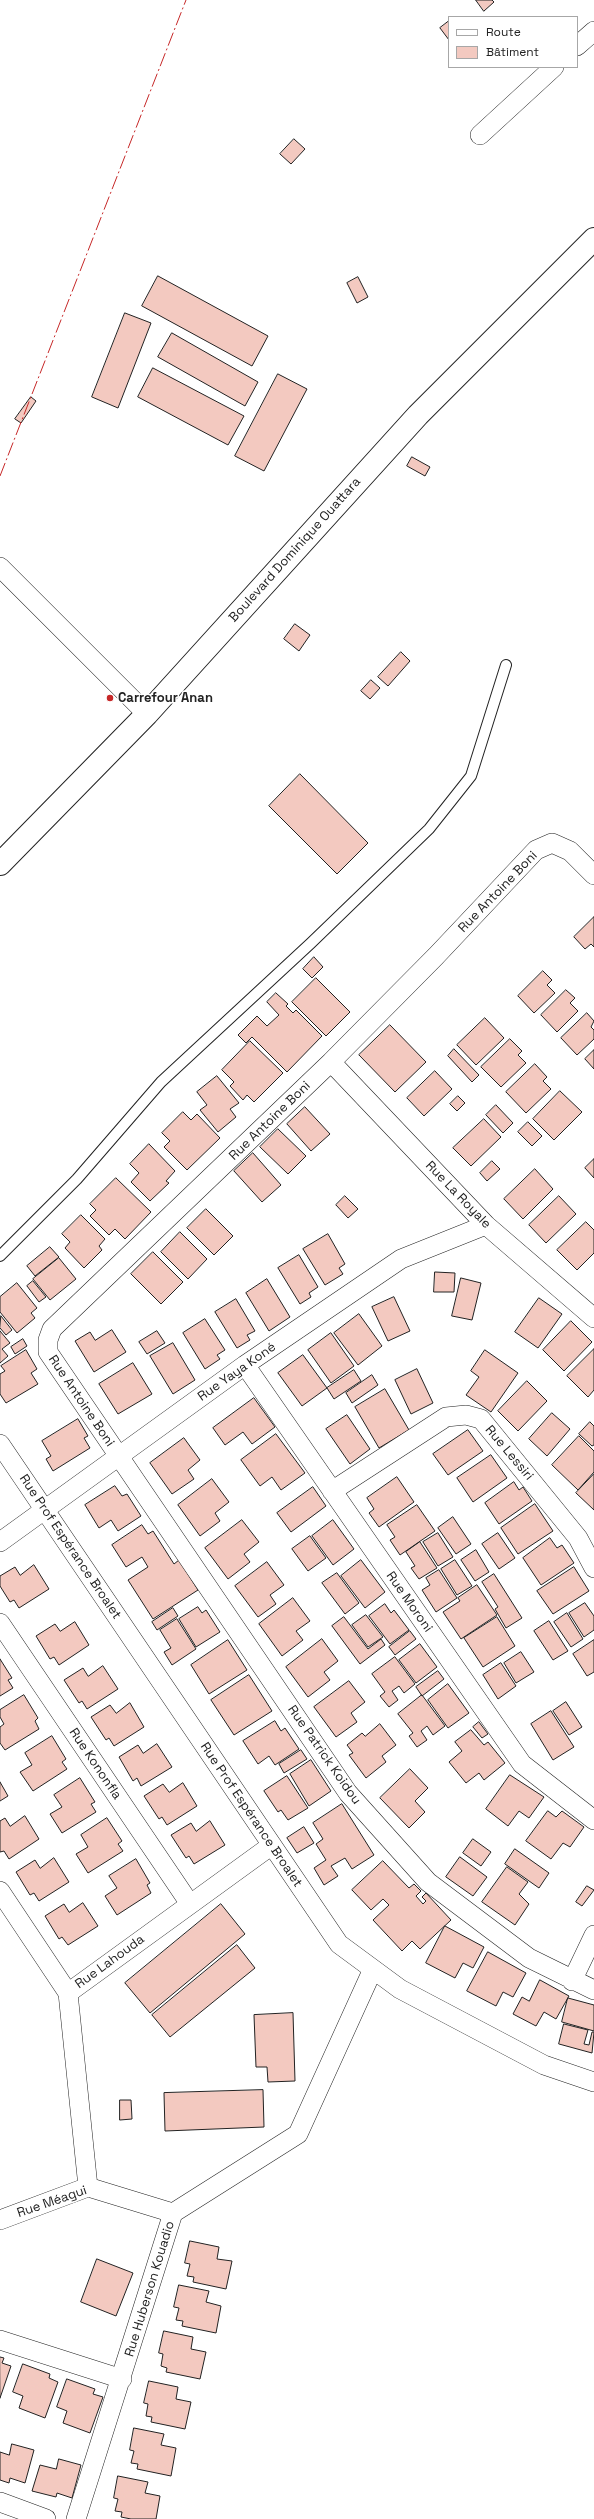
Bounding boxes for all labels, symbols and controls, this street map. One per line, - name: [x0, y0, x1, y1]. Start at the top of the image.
- legend: [448, 16, 578, 68]
- text: Route: [486, 24, 521, 40]
- text: Bâtiment: [486, 44, 539, 60]
- street label: Boulevard Dominique Ouattara: [226, 474, 364, 626]
- place label: Carrefour Anan: [118, 690, 213, 706]
- marker: Carrefour Anan: [105, 693, 115, 703]
- street label: Rue Antoine Boni: [455, 848, 541, 936]
- street label: Rue Antoine Boni: [226, 1078, 314, 1164]
- street label: Rue La Royale: [422, 1158, 494, 1232]
- street label: Rue Yaya Koné: [195, 1339, 279, 1405]
- street label: Rue Antoine Boni: [45, 1352, 117, 1450]
- street label: Rue Lessiri: [482, 1422, 536, 1484]
- street label: Rue Prof Espérance Broalet: [16, 1472, 124, 1622]
- street label: Rue Moroni: [382, 1569, 436, 1635]
- street label: Rue Patrick Koidou: [284, 1702, 364, 1808]
- street label: Rue Kononfla: [65, 1725, 125, 1803]
- street label: Rue Prof Espérance Broalet: [197, 1740, 305, 1890]
- street label: Rue Lahouda: [72, 1932, 148, 1992]
- street label: Rue Méagui: [15, 2183, 89, 2221]
- street label: Rue Huberson Kouadio: [122, 2219, 178, 2359]

